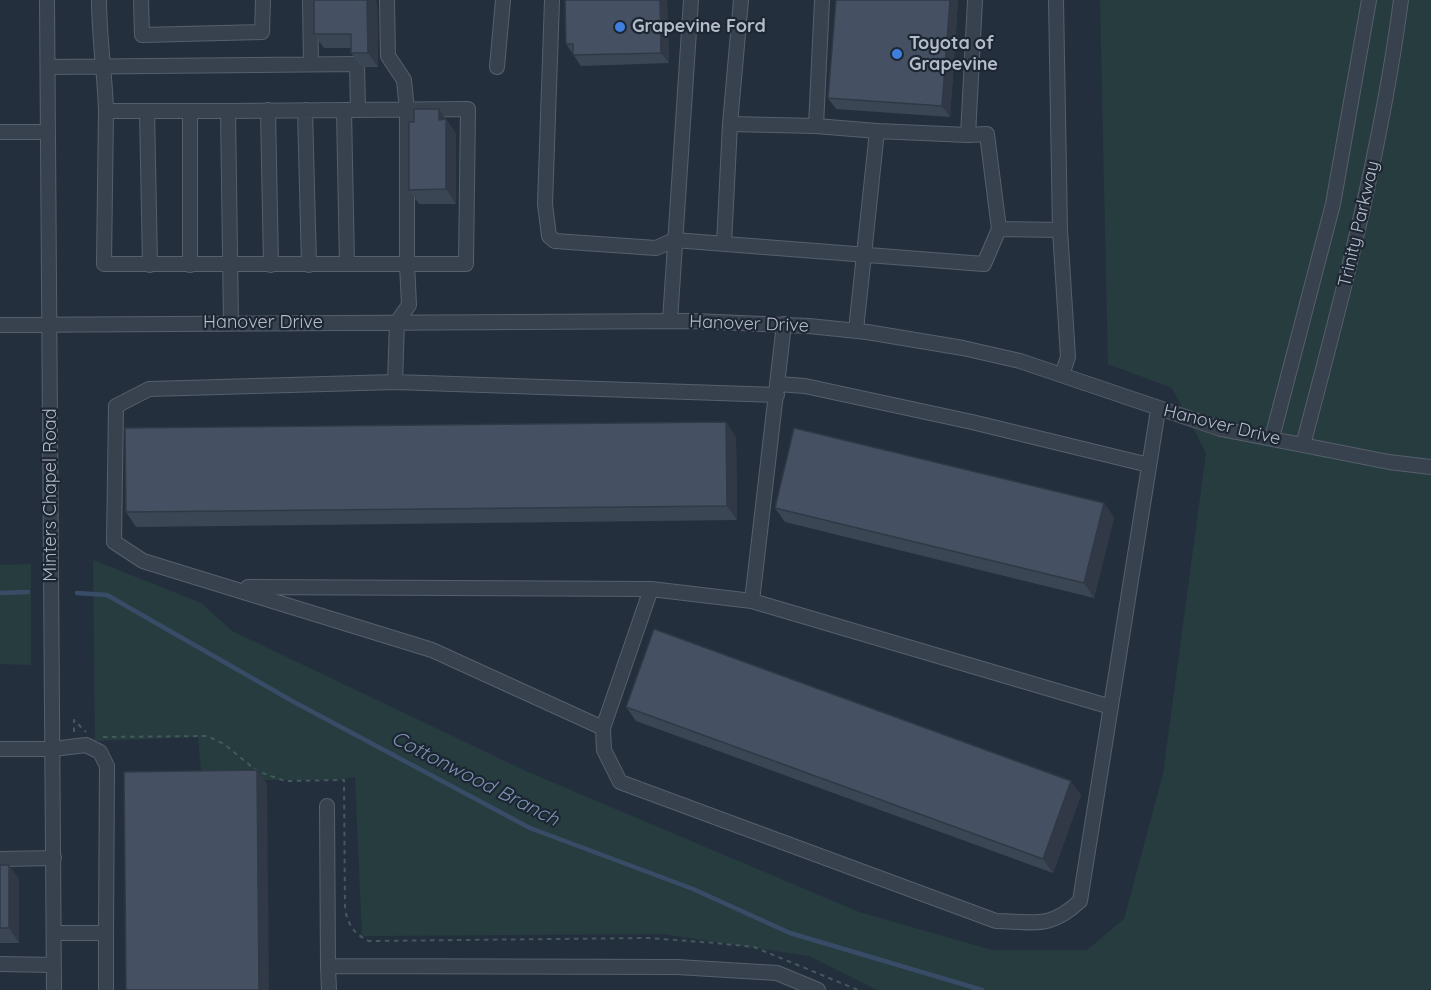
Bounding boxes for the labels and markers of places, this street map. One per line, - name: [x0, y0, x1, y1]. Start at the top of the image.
- place label: Grapevine Ford: [632, 16, 766, 38]
- marker: Grapevine Ford: [613, 20, 627, 34]
- place label: Toyota of Grapevine: [909, 33, 998, 76]
- marker: Toyota of Grapevine: [890, 47, 904, 61]

